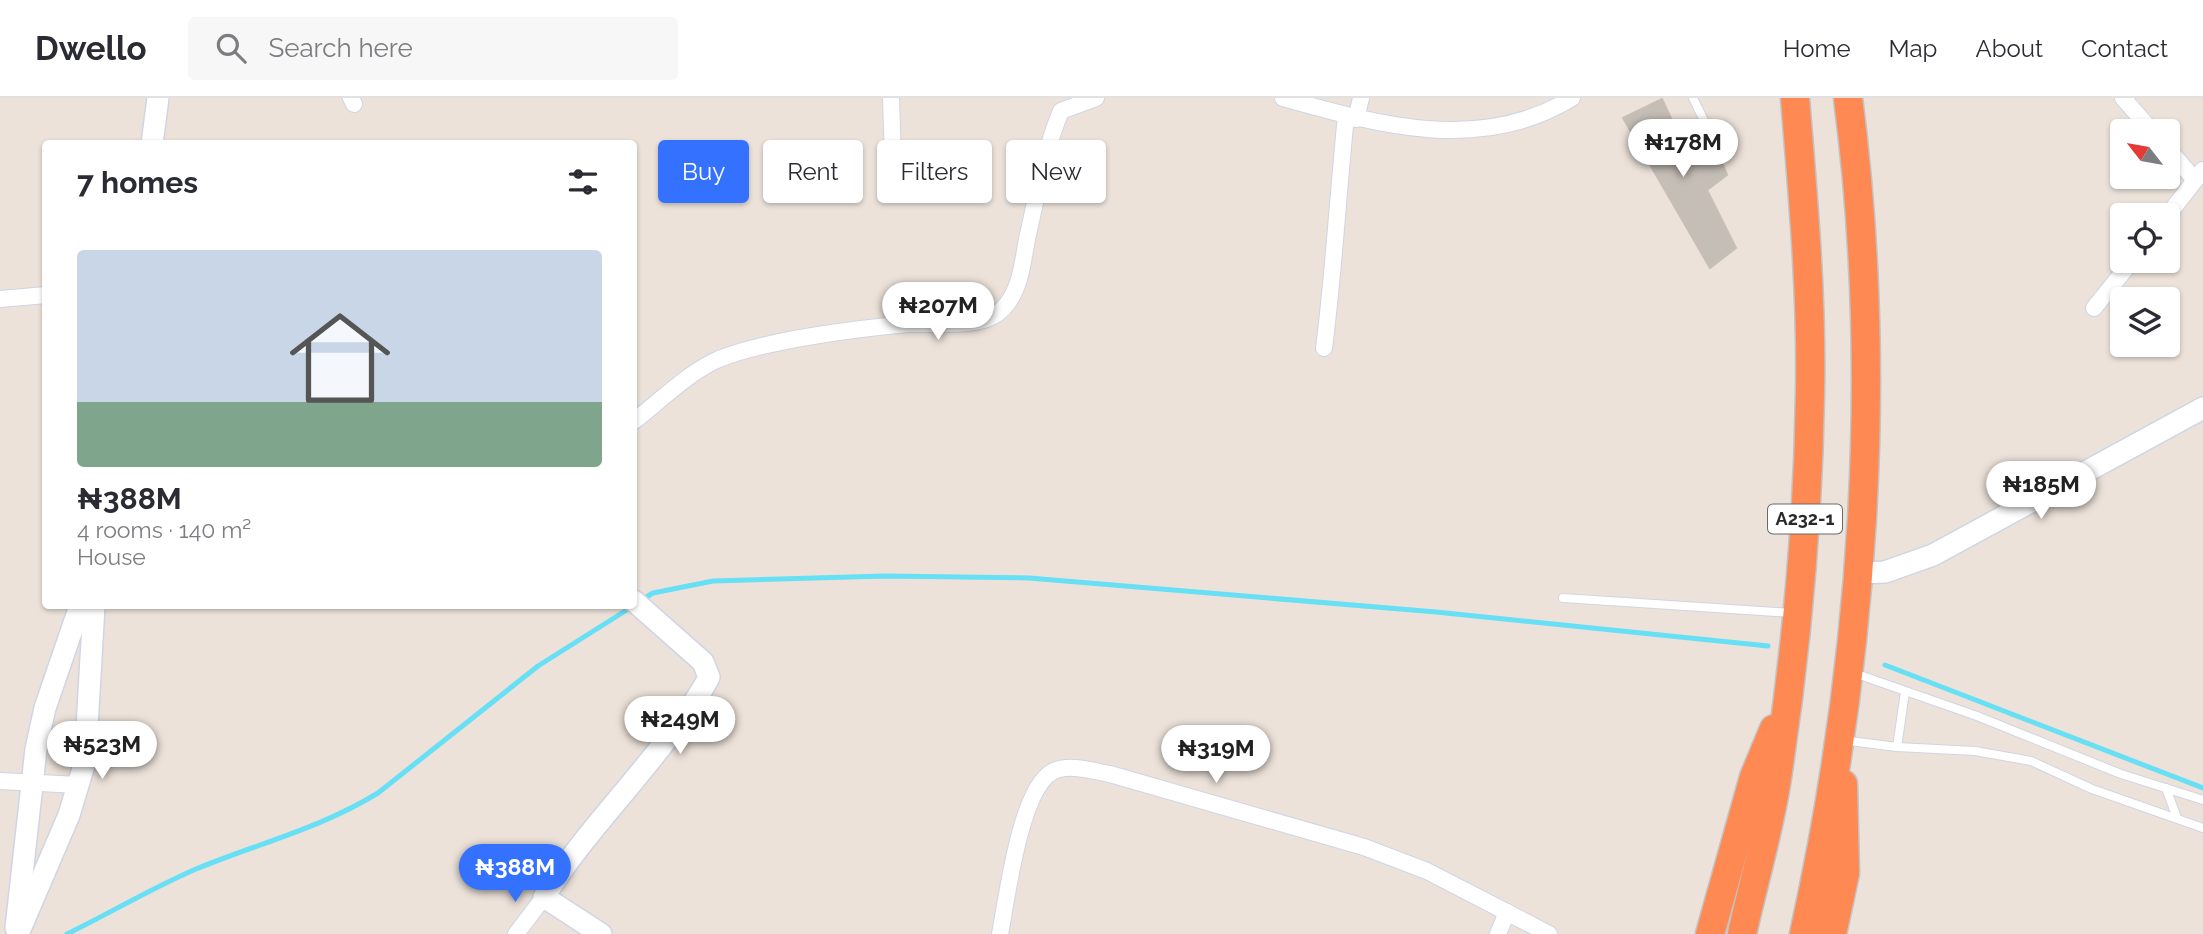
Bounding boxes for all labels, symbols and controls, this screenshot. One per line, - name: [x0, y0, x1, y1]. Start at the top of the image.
- search box: [188, 17, 678, 80]
- text: Dwello: [35, 29, 146, 68]
- icon: search: [212, 29, 250, 67]
- text: Search here: [268, 33, 413, 63]
- text: Home: [1783, 34, 1851, 63]
- text: Map: [1889, 34, 1937, 63]
- text: About: [1975, 34, 2043, 63]
- text: Contact: [2081, 34, 2168, 63]
- north arrow: [2110, 119, 2180, 189]
- map controls: [2110, 119, 2180, 357]
- pin: ₦178M: [1634, 120, 1732, 179]
- text: ₦178M: [1644, 128, 1722, 155]
- chip: Buy: [658, 140, 749, 203]
- chip: Rent: [763, 140, 863, 203]
- chip: Filters: [877, 140, 992, 203]
- chip: New: [1006, 140, 1106, 203]
- icon: filters: [564, 163, 602, 201]
- text: 7 homes: [77, 165, 198, 200]
- button: locate: [2110, 203, 2180, 273]
- pin: ₦207M: [889, 282, 987, 342]
- button: layers: [2110, 287, 2180, 357]
- text: ₦207M: [898, 291, 978, 318]
- icon: home: [277, 295, 403, 421]
- pin: ₦185M: [1992, 462, 2090, 521]
- text: ₦185M: [2002, 470, 2080, 497]
- text: ₦388M: [77, 481, 182, 516]
- road number: A232-1: [1768, 505, 1842, 534]
- text: 4 rooms · 140 m²: [77, 516, 251, 543]
- text: House: [77, 543, 146, 570]
- pin: ₦249M: [631, 696, 729, 756]
- text: ₦249M: [640, 705, 720, 732]
- pin: ₦523M: [53, 722, 151, 781]
- pin: ₦319M: [1167, 726, 1265, 785]
- text: ₦523M: [63, 730, 141, 757]
- text: ₦319M: [1177, 734, 1255, 761]
- pin: ₦388M: [466, 844, 564, 904]
- text: ₦388M: [475, 853, 555, 880]

